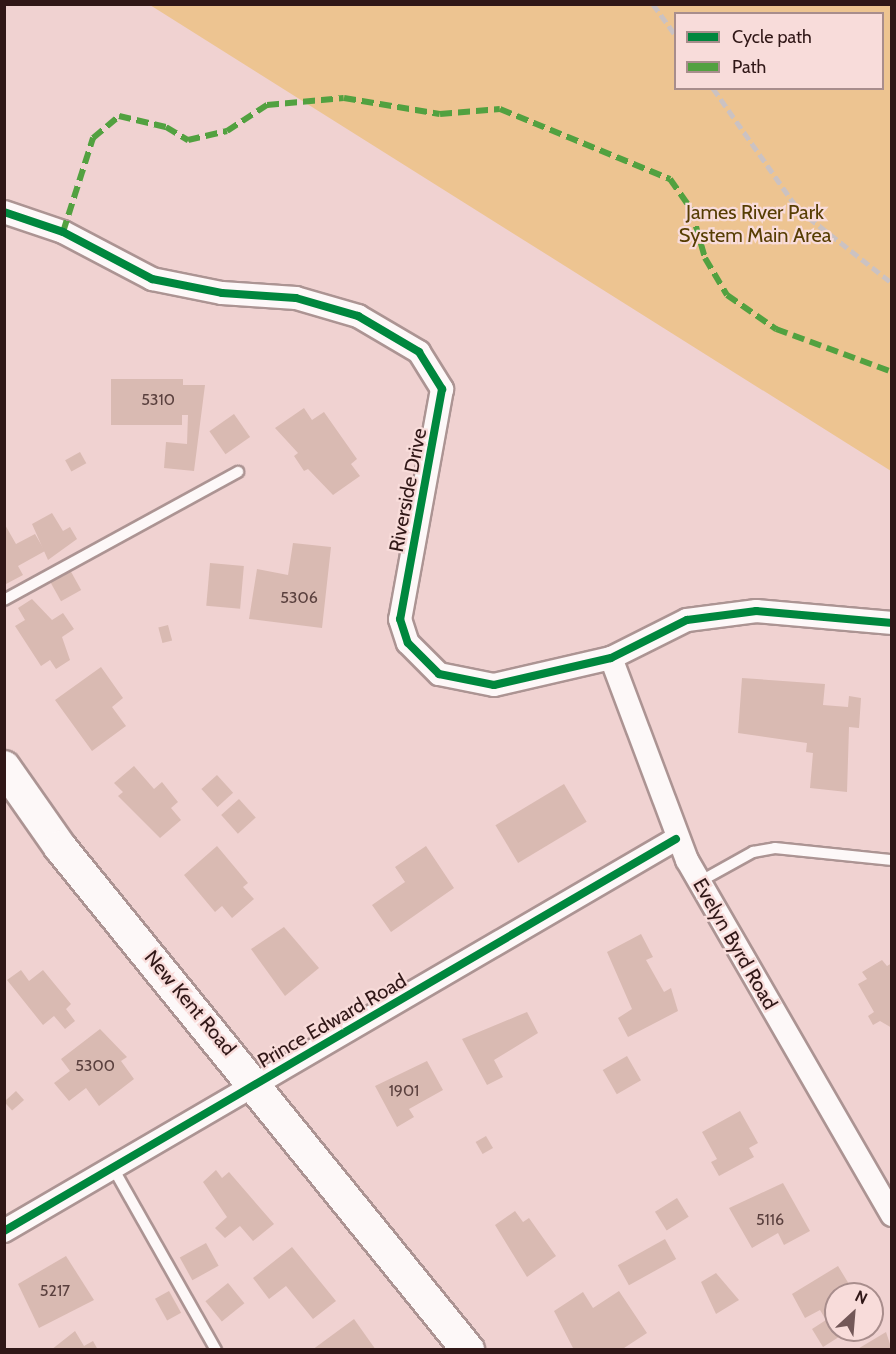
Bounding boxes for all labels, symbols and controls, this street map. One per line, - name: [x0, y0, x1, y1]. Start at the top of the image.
- legend: [674, 12, 884, 90]
- text: Cycle path: [732, 26, 812, 48]
- text: Path: [732, 56, 766, 78]
- park label: James River Park System Main Area: [679, 201, 831, 248]
- house number: 5310: [141, 390, 175, 410]
- street label: Riverside Drive: [384, 426, 432, 554]
- house number: 5306: [280, 588, 318, 608]
- street label: Evelyn Byrd Road: [688, 874, 782, 1014]
- street label: New Kent Road: [139, 946, 241, 1060]
- street label: Prince Edward Road: [253, 969, 411, 1073]
- house number: 5300: [75, 1056, 115, 1076]
- house number: 1901: [389, 1081, 419, 1101]
- house number: 5116: [756, 1210, 784, 1230]
- house number: 5217: [40, 1281, 70, 1301]
- north arrow: [824, 1282, 884, 1342]
- text: N: [852, 1286, 870, 1308]

